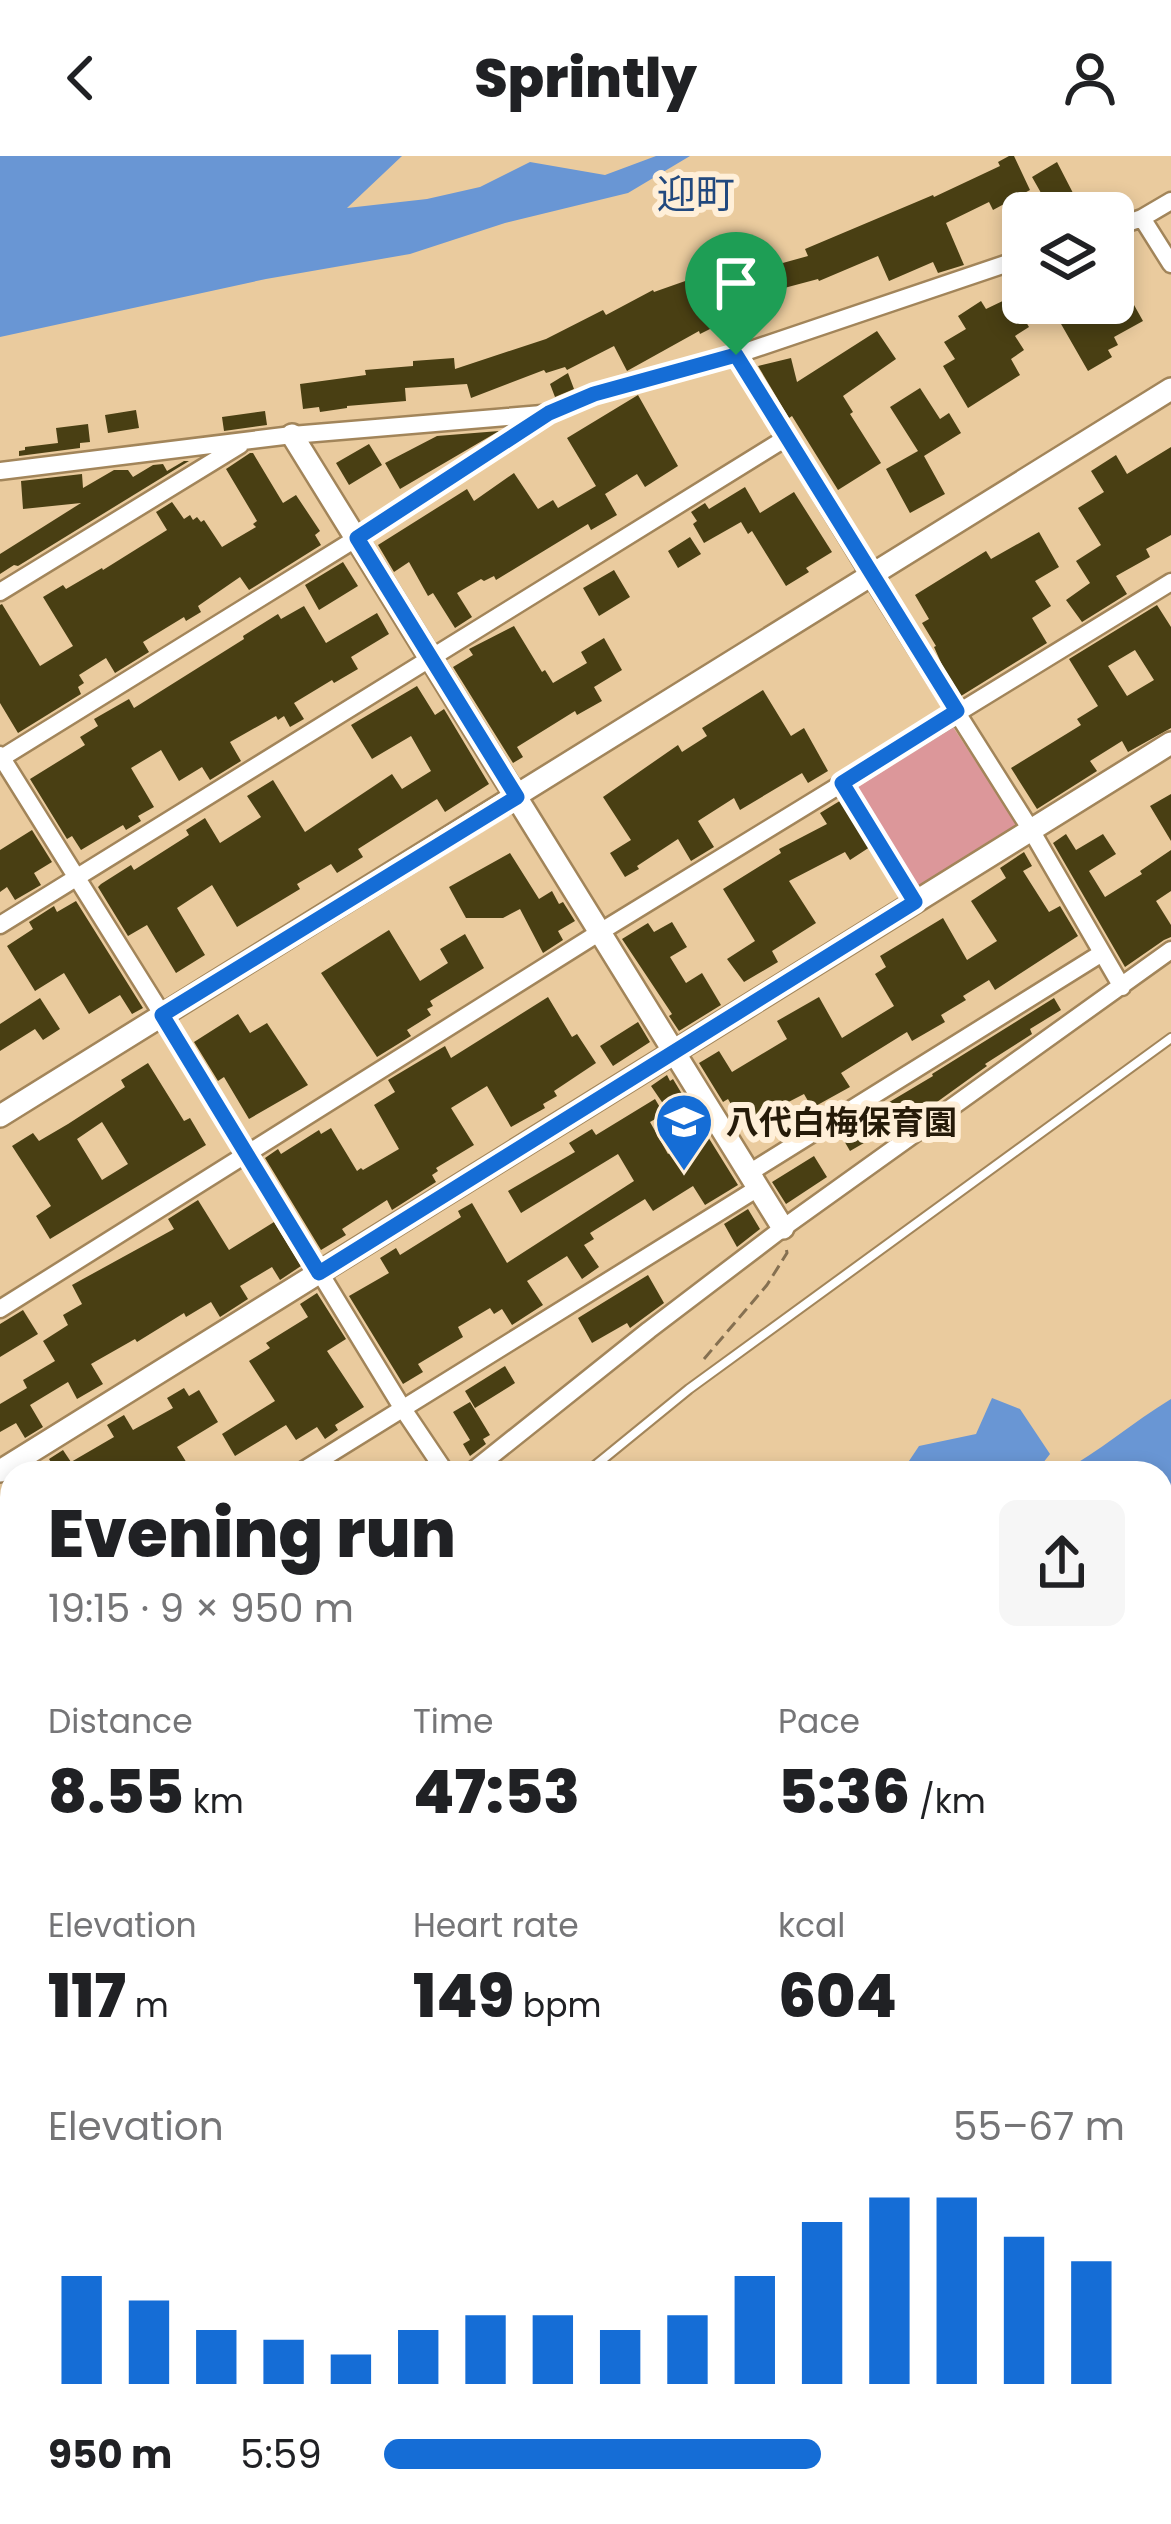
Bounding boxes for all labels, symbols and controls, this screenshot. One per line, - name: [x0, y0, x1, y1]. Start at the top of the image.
- text: Sprintly: [474, 40, 697, 116]
- icon: back: [48, 45, 114, 111]
- icon: person: [1057, 45, 1123, 111]
- district label: 迎町: [657, 167, 735, 222]
- map controls: [1002, 192, 1134, 324]
- button: layers: [1002, 192, 1134, 324]
- pin: [685, 232, 787, 355]
- icon: arrive: [703, 250, 769, 316]
- school or university icon: 八代白梅保育園: [653, 1091, 715, 1173]
- place label: 八代白梅保育園: [726, 1099, 957, 1146]
- text: Evening run: [48, 1488, 456, 1580]
- button: share: [999, 1500, 1125, 1626]
- text: 19:15 · 9 × 950 m: [48, 1581, 354, 1636]
- text: Distance: [48, 1698, 193, 1745]
- text: Time: [413, 1698, 493, 1745]
- text: Pace: [778, 1698, 860, 1745]
- text: 8.55: [48, 1750, 184, 1834]
- text: 47:53: [413, 1750, 580, 1834]
- text: 5:36: [778, 1750, 910, 1834]
- text: km: [184, 1778, 244, 1825]
- text: /km: [910, 1778, 986, 1825]
- text: Elevation: [48, 1902, 197, 1949]
- text: Heart rate: [413, 1902, 579, 1949]
- text: kcal: [778, 1902, 845, 1949]
- text: 117: [48, 1954, 126, 2038]
- text: 149: [413, 1954, 514, 2038]
- text: 604: [778, 1954, 897, 2038]
- text: m: [126, 1982, 169, 2029]
- text: bpm: [514, 1982, 601, 2029]
- text: Elevation: [48, 2099, 224, 2154]
- text: 55–67 m: [953, 2099, 1125, 2154]
- text: 950 m: [48, 2427, 172, 2482]
- text: 5:59: [240, 2427, 322, 2482]

